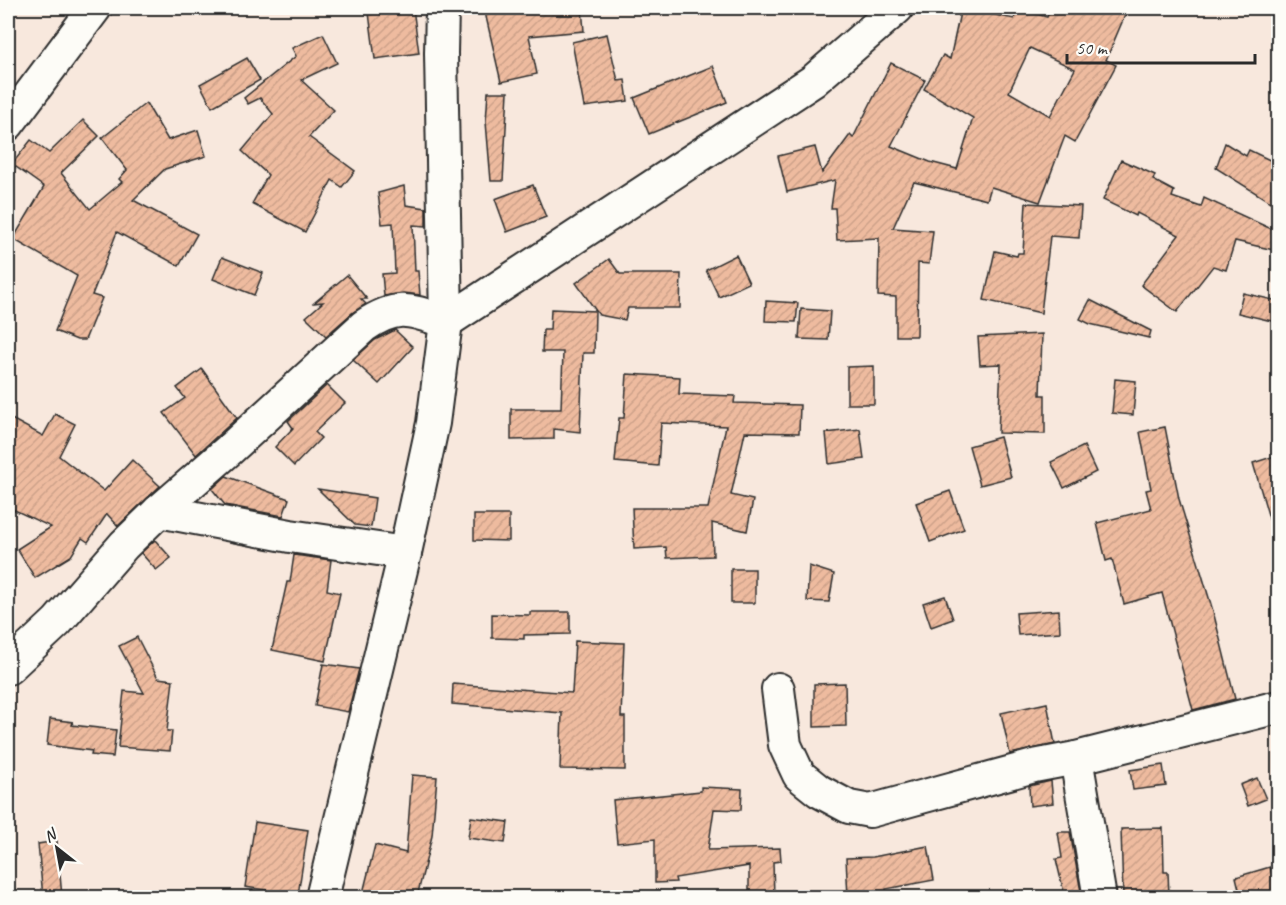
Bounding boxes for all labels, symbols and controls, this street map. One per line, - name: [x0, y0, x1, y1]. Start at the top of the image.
- scale bar: [1067, 27, 1254, 65]
- text: 50 m: [1076, 37, 1109, 59]
- north arrow: [27, 818, 87, 878]
- text: N: [40, 823, 62, 847]

